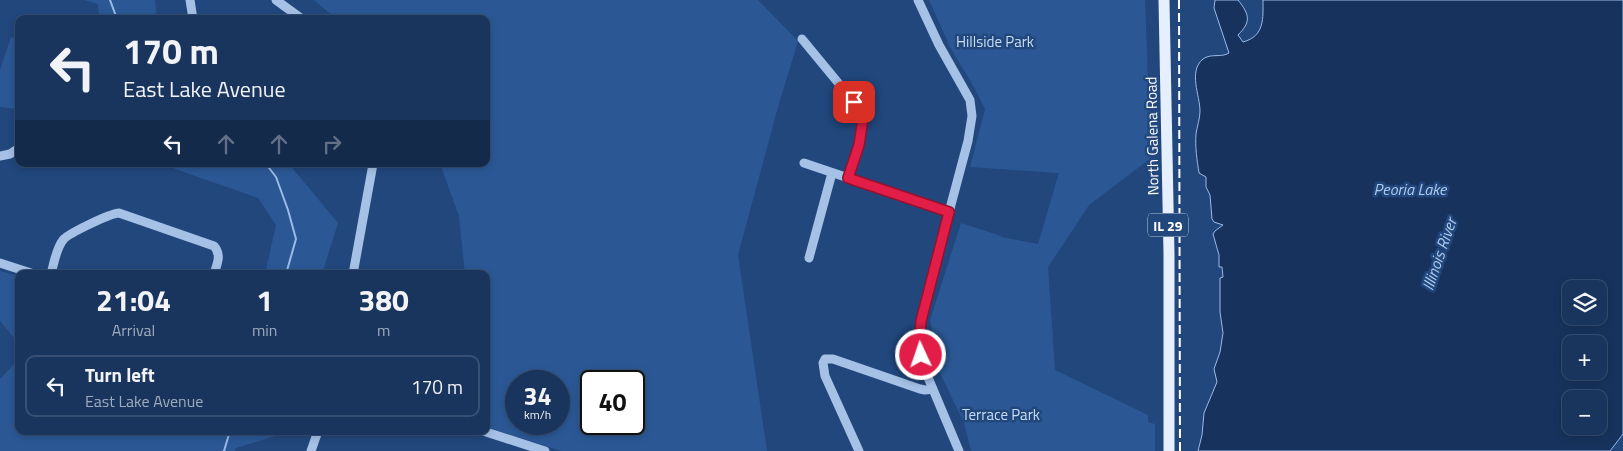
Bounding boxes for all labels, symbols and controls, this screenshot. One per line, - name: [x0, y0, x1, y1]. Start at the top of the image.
- text: 170 m: [123, 24, 219, 78]
- park label: Hillside Park: [956, 30, 1034, 53]
- icon: left: [40, 35, 105, 100]
- text: East Lake Avenue: [123, 72, 286, 106]
- street label: North Galena Road: [1139, 76, 1165, 196]
- pin: [833, 81, 875, 123]
- icon: arrive: [840, 88, 868, 116]
- icon: left: [159, 130, 187, 158]
- icon: ahead: [212, 130, 240, 158]
- icon: ahead: [265, 130, 293, 158]
- icon: right: [318, 130, 346, 158]
- water label: Peoria Lake: [1374, 177, 1448, 201]
- water label: Illinois River: [1415, 213, 1463, 293]
- road number: IL 29: [1148, 214, 1188, 236]
- text: 21:04: [96, 277, 171, 323]
- text: 1: [256, 277, 273, 323]
- text: 380: [359, 277, 409, 323]
- map controls: [1562, 280, 1607, 435]
- button: layers: [1562, 280, 1607, 325]
- text: Arrival: [112, 318, 155, 342]
- text: min: [252, 318, 277, 342]
- text: m: [377, 318, 390, 342]
- position arrow: [894, 328, 946, 380]
- button: +: [1562, 335, 1607, 380]
- text: Turn left: [85, 360, 155, 389]
- speed limit sign: 40: [580, 370, 645, 435]
- icon: left: [42, 372, 70, 400]
- text: 170 m: [411, 372, 463, 401]
- text: 34: [523, 377, 552, 415]
- text: East Lake Avenue: [85, 389, 203, 413]
- button: −: [1562, 390, 1607, 435]
- park label: Terrace Park: [962, 403, 1040, 426]
- text: km/h: [524, 405, 551, 424]

